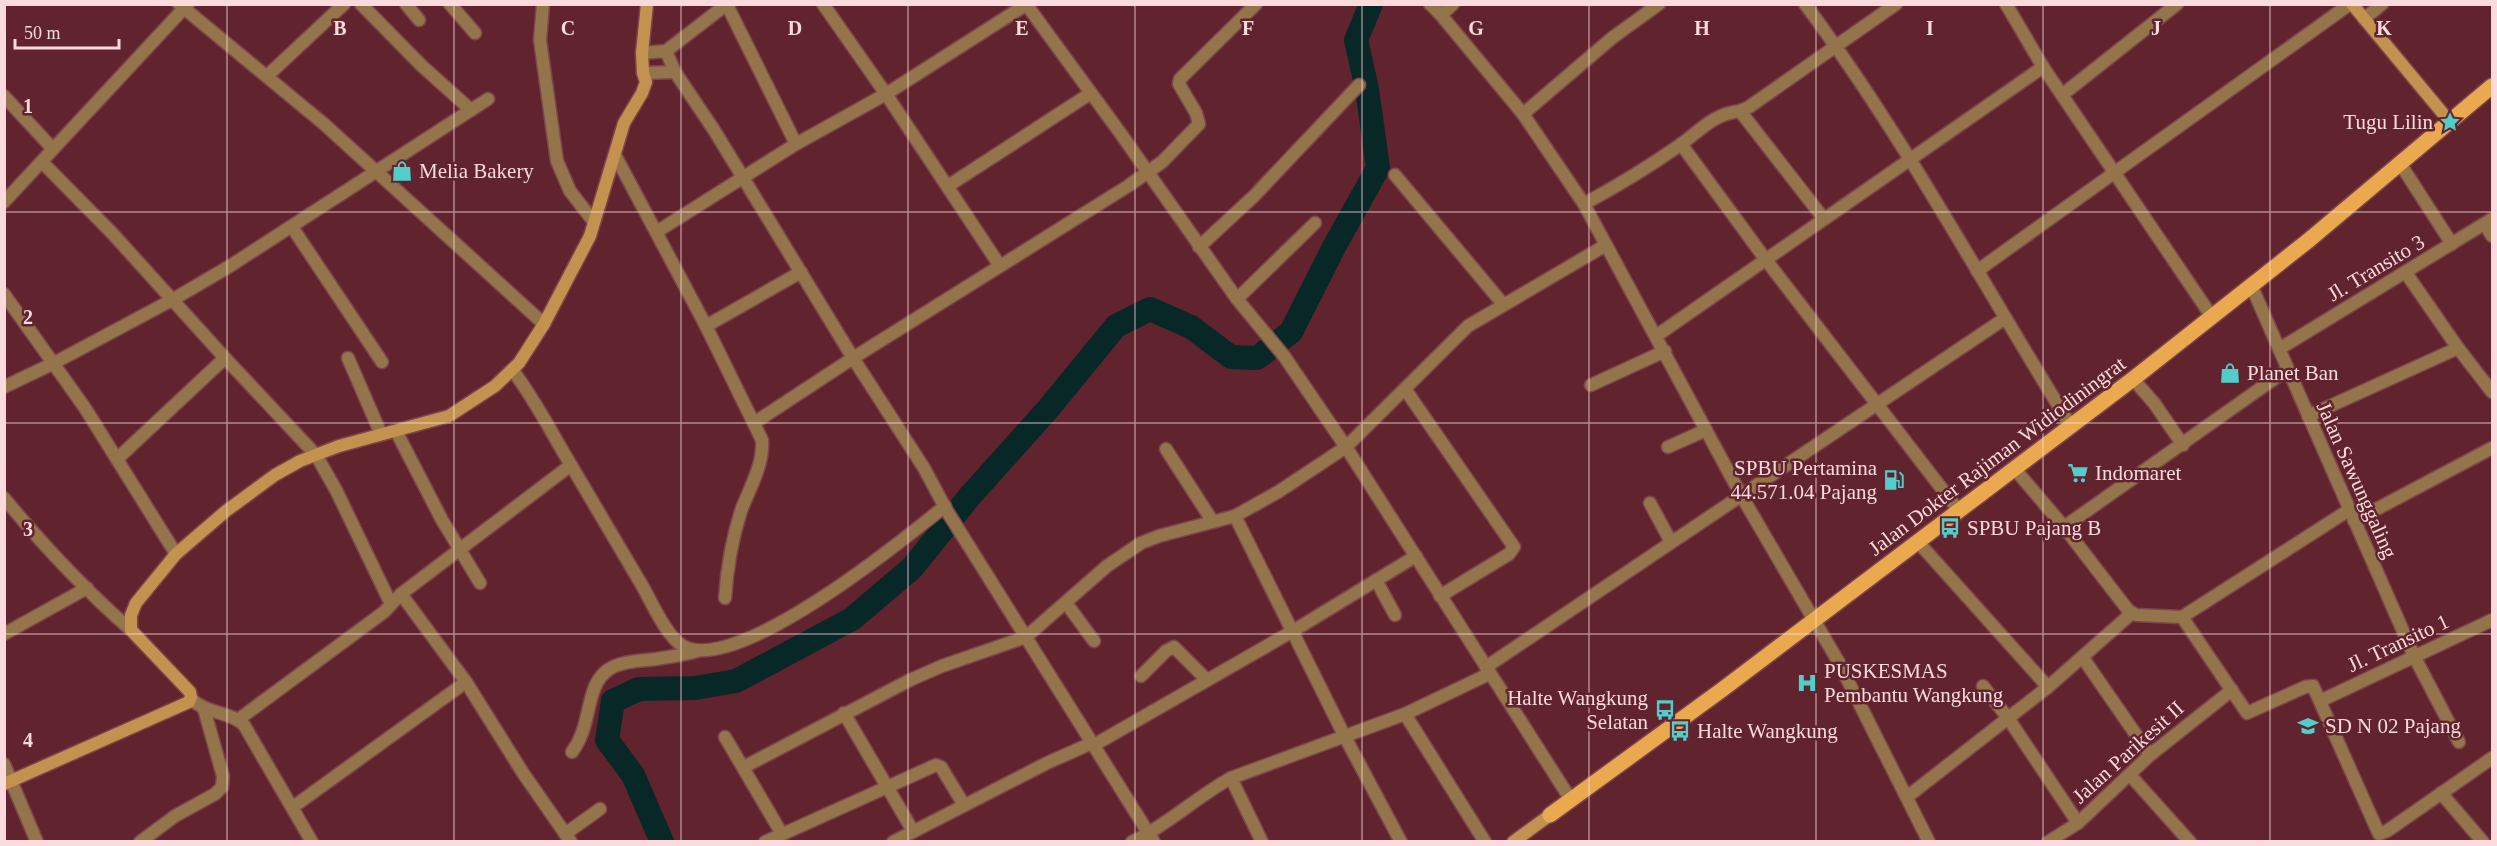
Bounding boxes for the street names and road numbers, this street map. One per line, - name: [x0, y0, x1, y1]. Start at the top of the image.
- street label: Jl. Transito 3: [2323, 230, 2429, 306]
- street label: Jalan Dokter Rajiman Widiodiningrat: [1864, 351, 2130, 561]
- street label: Jalan Sawunggaling: [2312, 398, 2402, 562]
- street label: Jl. Transito 1: [2343, 609, 2453, 677]
- street label: Jalan Parikesit II: [2068, 696, 2188, 808]

